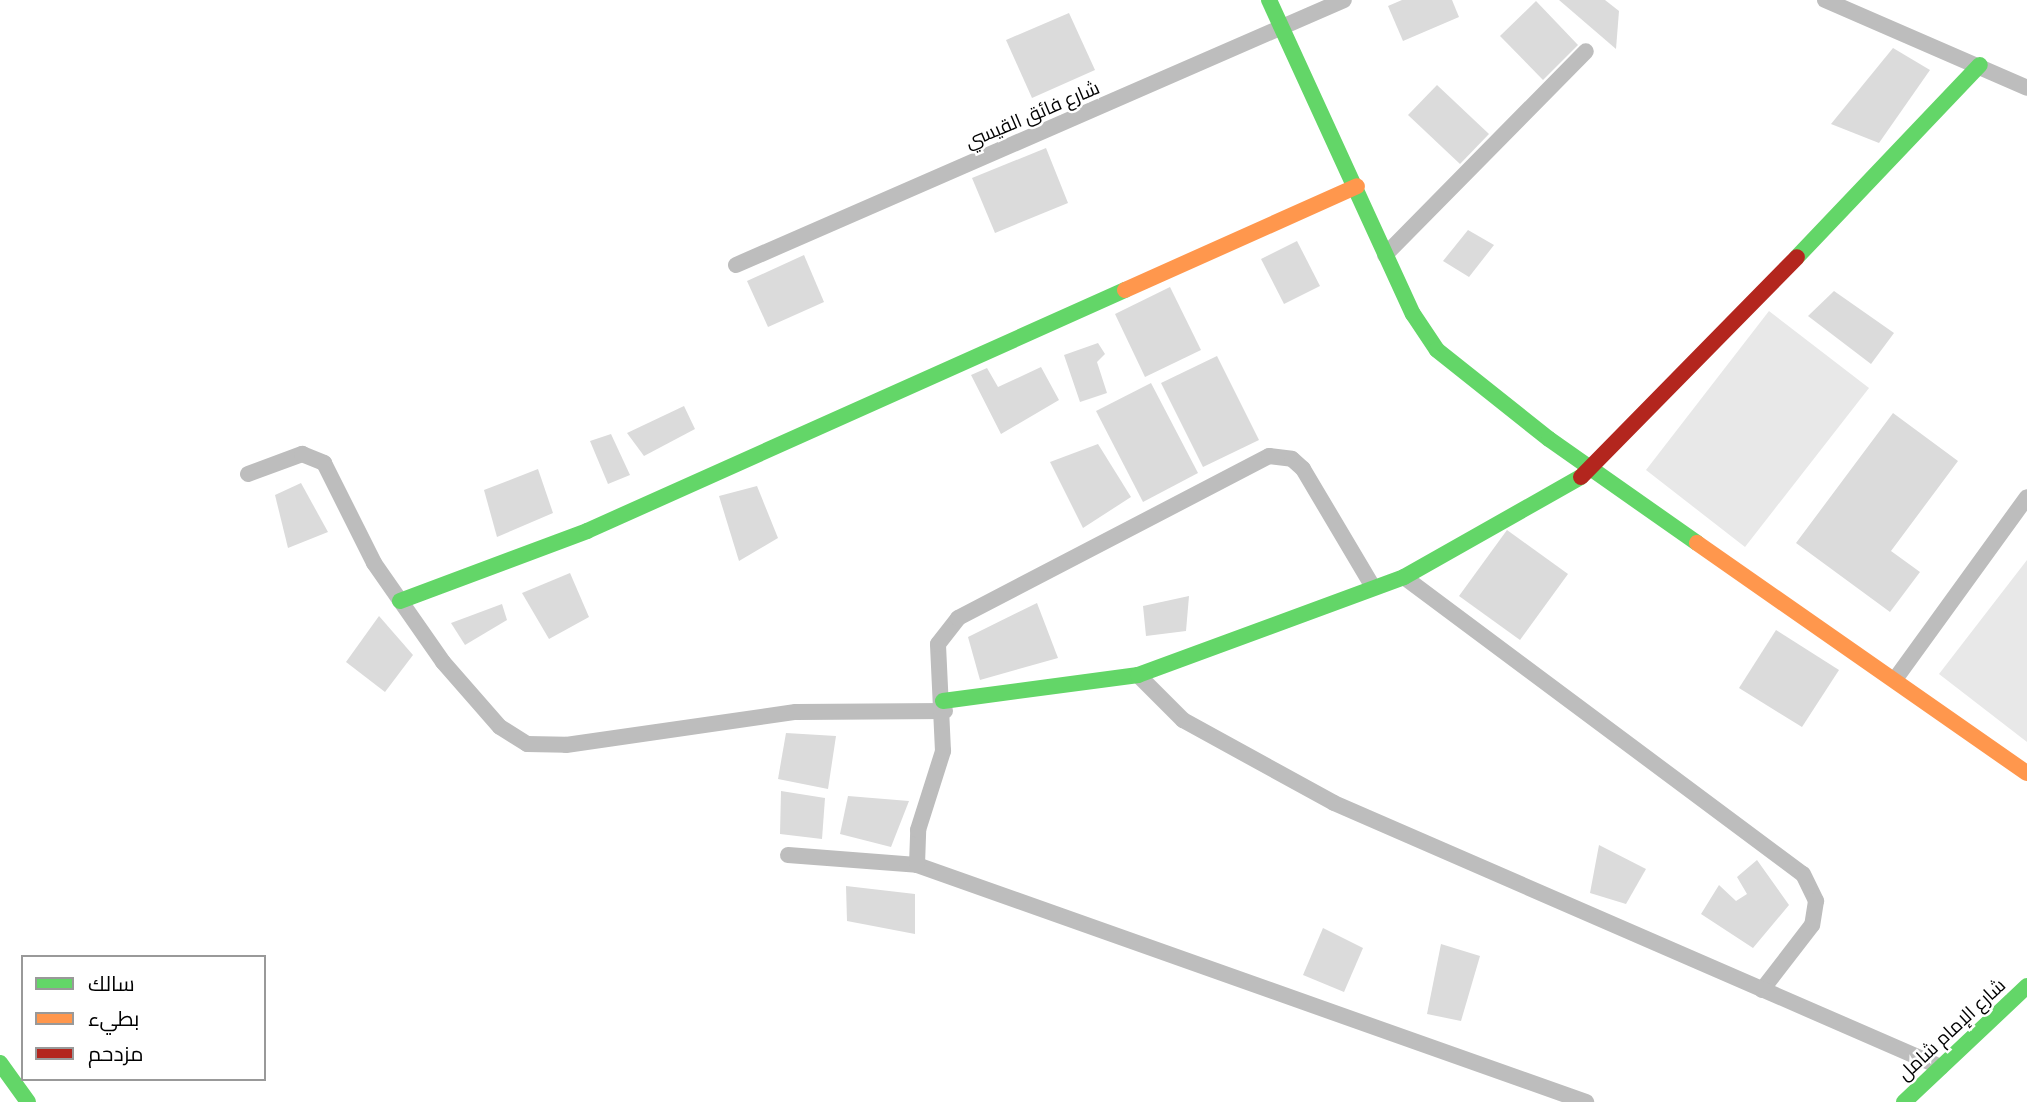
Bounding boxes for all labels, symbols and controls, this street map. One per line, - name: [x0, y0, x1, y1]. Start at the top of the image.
- street label: شارع فائق القيسي: [961, 75, 1103, 153]
- legend: [21, 955, 266, 1081]
- text: سالك: [88, 967, 135, 999]
- street label: شارع الإمام شامل: [1892, 973, 2010, 1085]
- text: بطيء: [88, 1002, 139, 1034]
- text: مزدحم: [88, 1037, 143, 1069]

